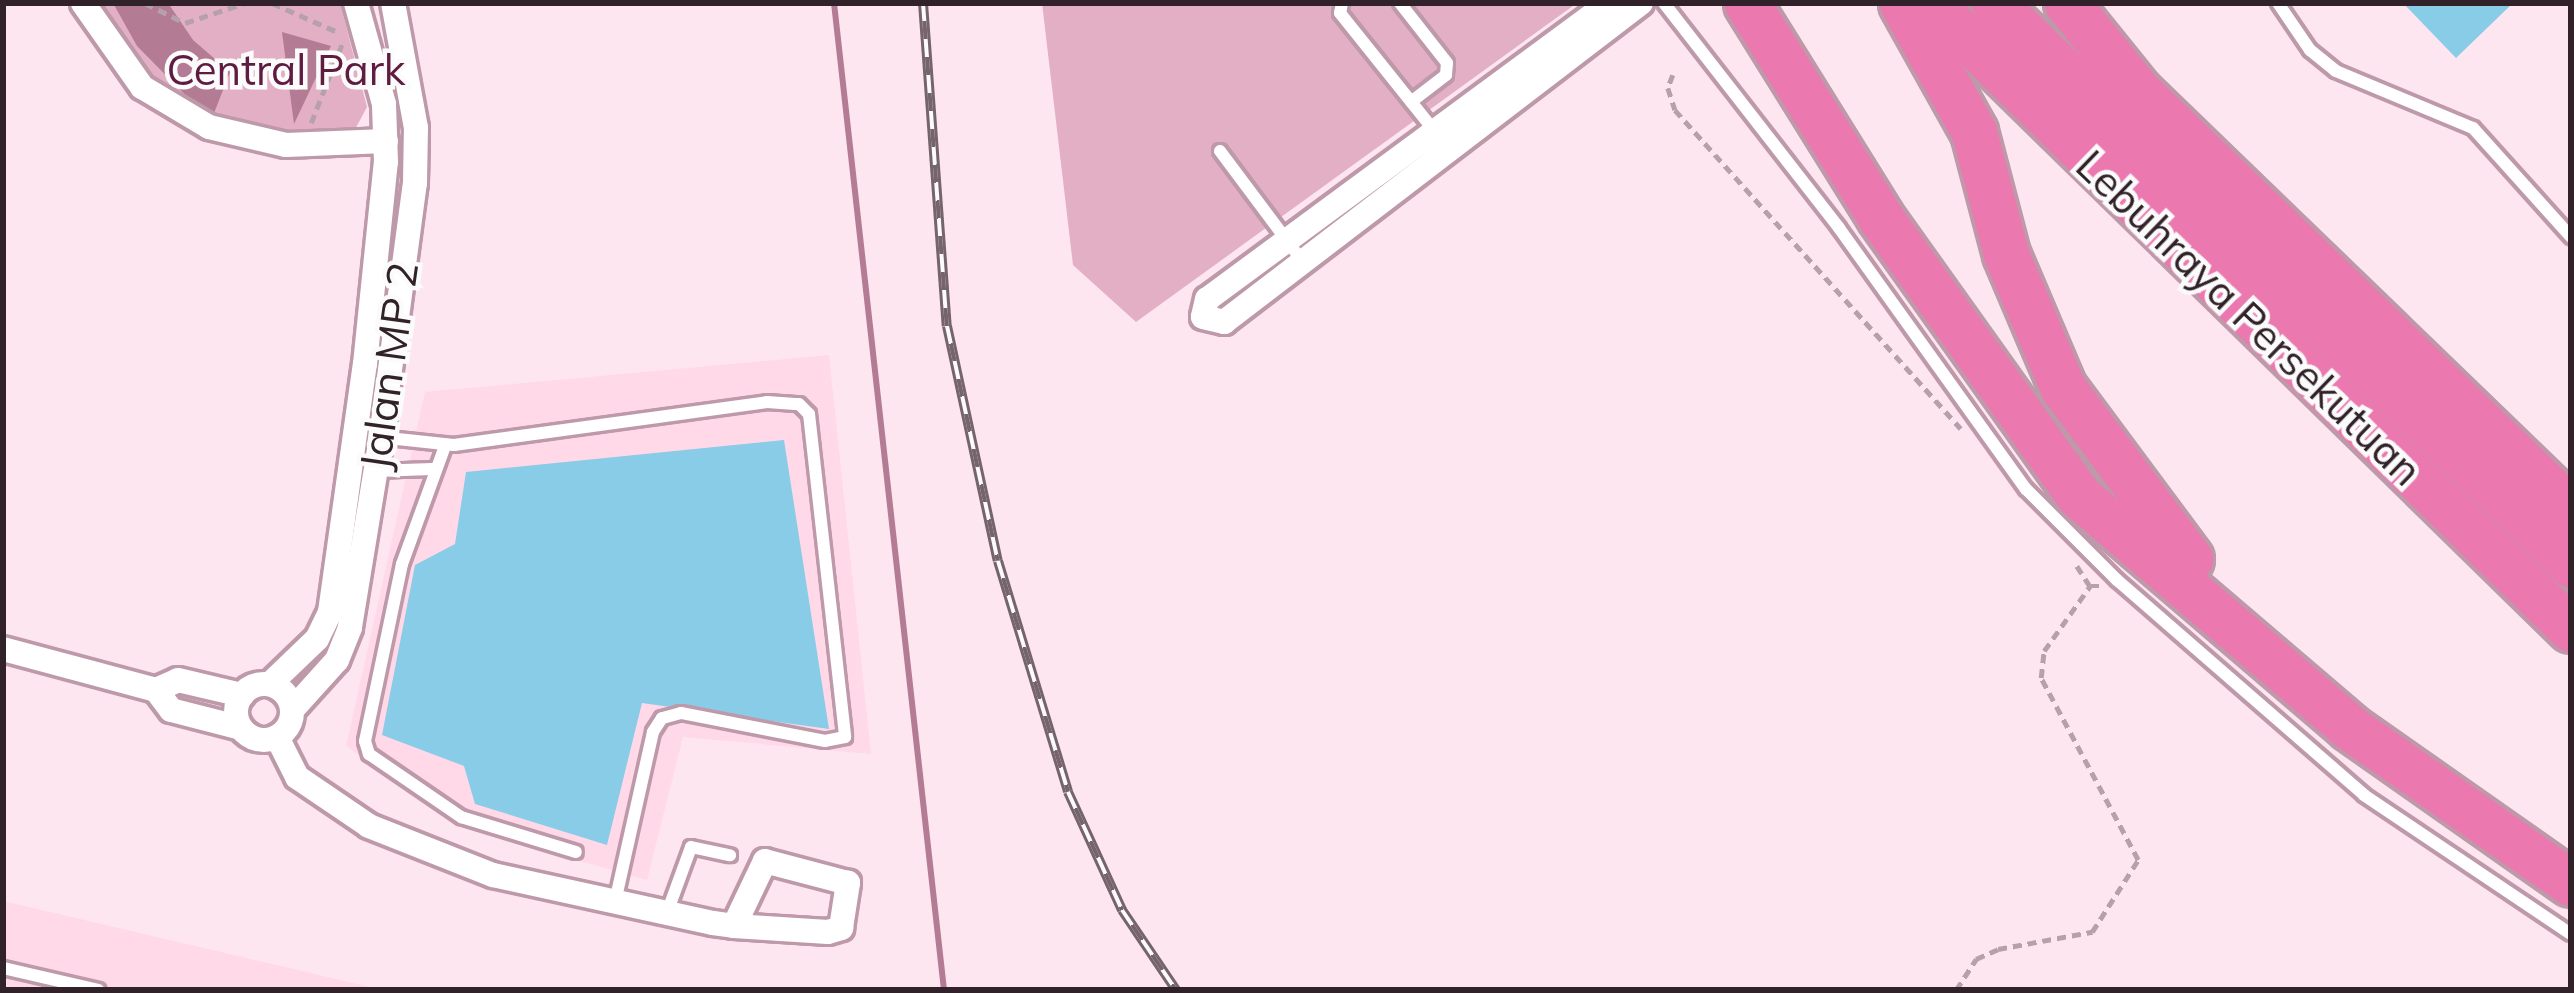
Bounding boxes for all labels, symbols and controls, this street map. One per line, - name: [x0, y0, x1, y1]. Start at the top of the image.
- park label: Central Park: [166, 45, 406, 95]
- street label: Lebuhraya Persekutuan: [2066, 140, 2432, 496]
- street label: Jalan MP 2: [349, 259, 429, 473]

